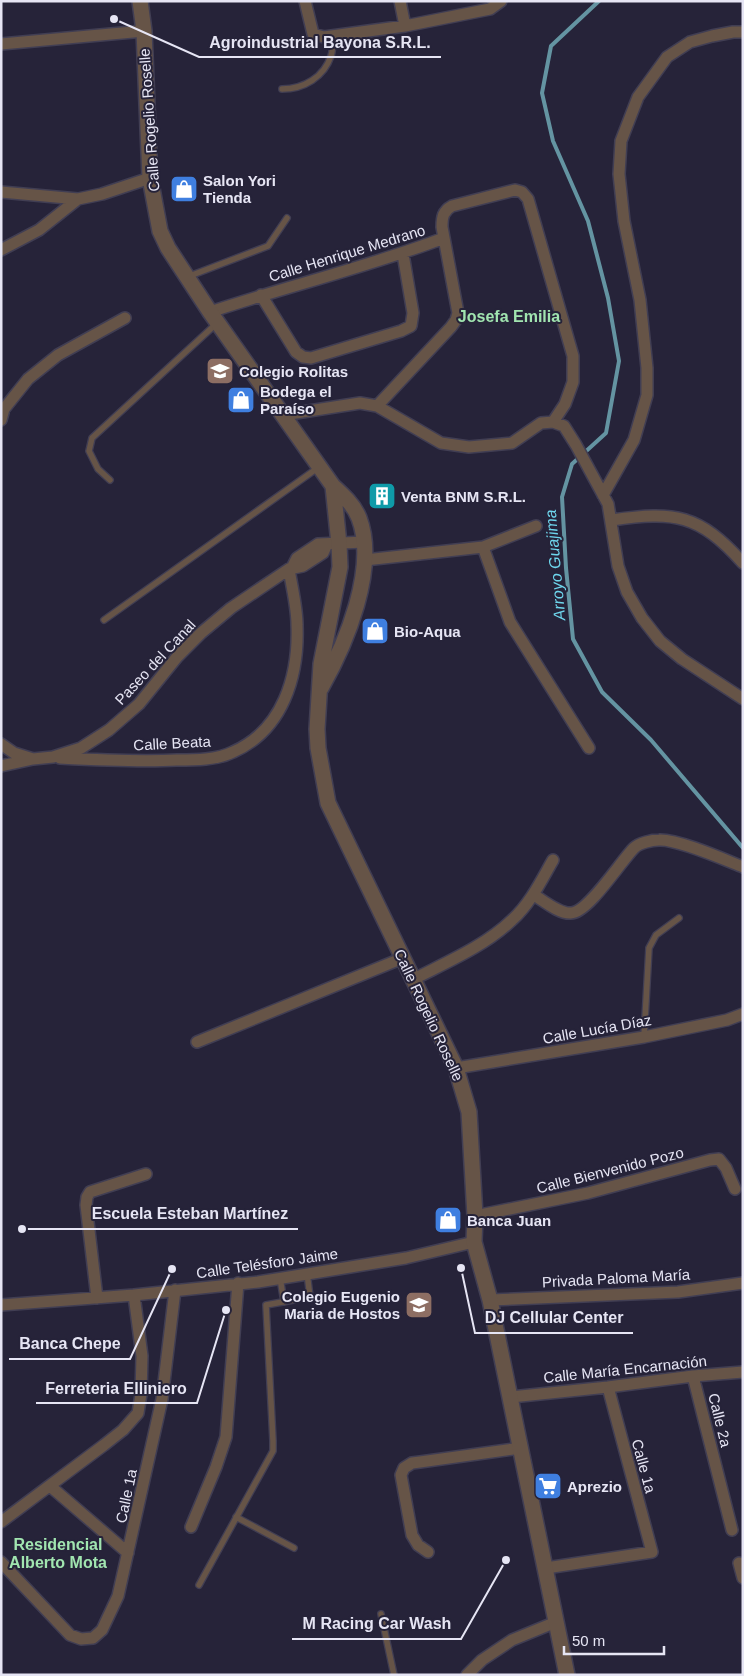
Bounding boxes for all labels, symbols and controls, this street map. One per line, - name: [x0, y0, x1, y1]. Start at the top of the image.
- callout: Agroindustrial Bayona S.R.L.: [199, 26, 441, 57]
- text: Agroindustrial Bayona S.R.L.: [209, 34, 431, 51]
- street label: Calle Rogelio Roselle: [136, 48, 162, 192]
- place label: Salon Yori Tienda: [203, 172, 276, 206]
- shop icon: Salon Yori Tienda: [169, 174, 199, 204]
- street label: Calle Henrique Medrano: [267, 221, 427, 285]
- district label: Josefa Emilia: [458, 308, 560, 325]
- school or university icon: Colegio Rolitas: [205, 356, 235, 386]
- place label: Colegio Rolitas: [239, 363, 348, 380]
- place label: Bodega el Paraíso: [260, 383, 332, 417]
- shop icon: Bodega el Paraíso: [226, 385, 256, 415]
- building icon: Venta BNM S.R.L.: [367, 481, 397, 511]
- place label: Venta BNM S.R.L.: [401, 488, 526, 505]
- water label: Arroyo Guajima: [542, 509, 568, 622]
- street label: Paseo del Canal: [111, 616, 199, 708]
- shop icon: Bio-Aqua: [360, 616, 390, 646]
- place label: Bio-Aqua: [394, 623, 461, 640]
- street label: Calle Beata: [133, 732, 212, 754]
- street label: Calle Rogelio Roselle: [391, 946, 467, 1084]
- street label: Calle Lucía Díaz: [541, 1011, 653, 1047]
- street label: Calle Bienvenido Pozo: [535, 1143, 685, 1197]
- callout: Escuela Esteban Martínez: [81, 1198, 298, 1229]
- text: Escuela Esteban Martínez: [92, 1205, 288, 1222]
- shop icon: Banca Juan: [433, 1205, 463, 1235]
- place label: Banca Juan: [467, 1212, 551, 1229]
- street label: Calle Telésforo Jaime: [195, 1245, 339, 1281]
- street label: Privada Paloma María: [541, 1266, 691, 1290]
- place label: Colegio Eugenio Maria de Hostos: [282, 1288, 400, 1322]
- school or university icon: Colegio Eugenio Maria de Hostos: [404, 1290, 434, 1320]
- callout: DJ Cellular Center: [475, 1302, 633, 1333]
- text: DJ Cellular Center: [485, 1309, 623, 1326]
- callout: Banca Chepe: [9, 1328, 130, 1359]
- text: Banca Chepe: [19, 1335, 121, 1352]
- street label: Calle María Encarnación: [542, 1352, 708, 1386]
- callout: Ferreteria Elliniero: [36, 1372, 197, 1403]
- text: Ferreteria Elliniero: [45, 1380, 187, 1397]
- street label: Calle 2a: [705, 1391, 735, 1449]
- street label: Calle 1a: [629, 1437, 660, 1495]
- street label: Calle 1a: [112, 1467, 140, 1525]
- supermarket icon: Aprezio: [533, 1471, 563, 1501]
- place label: Aprezio: [567, 1478, 622, 1495]
- district label: Residencial Alberto Mota: [9, 1536, 107, 1571]
- callout: M Racing Car Wash: [292, 1608, 461, 1639]
- text: M Racing Car Wash: [303, 1615, 451, 1632]
- scale bar: [564, 1624, 664, 1656]
- text: 50 m: [572, 1632, 605, 1649]

